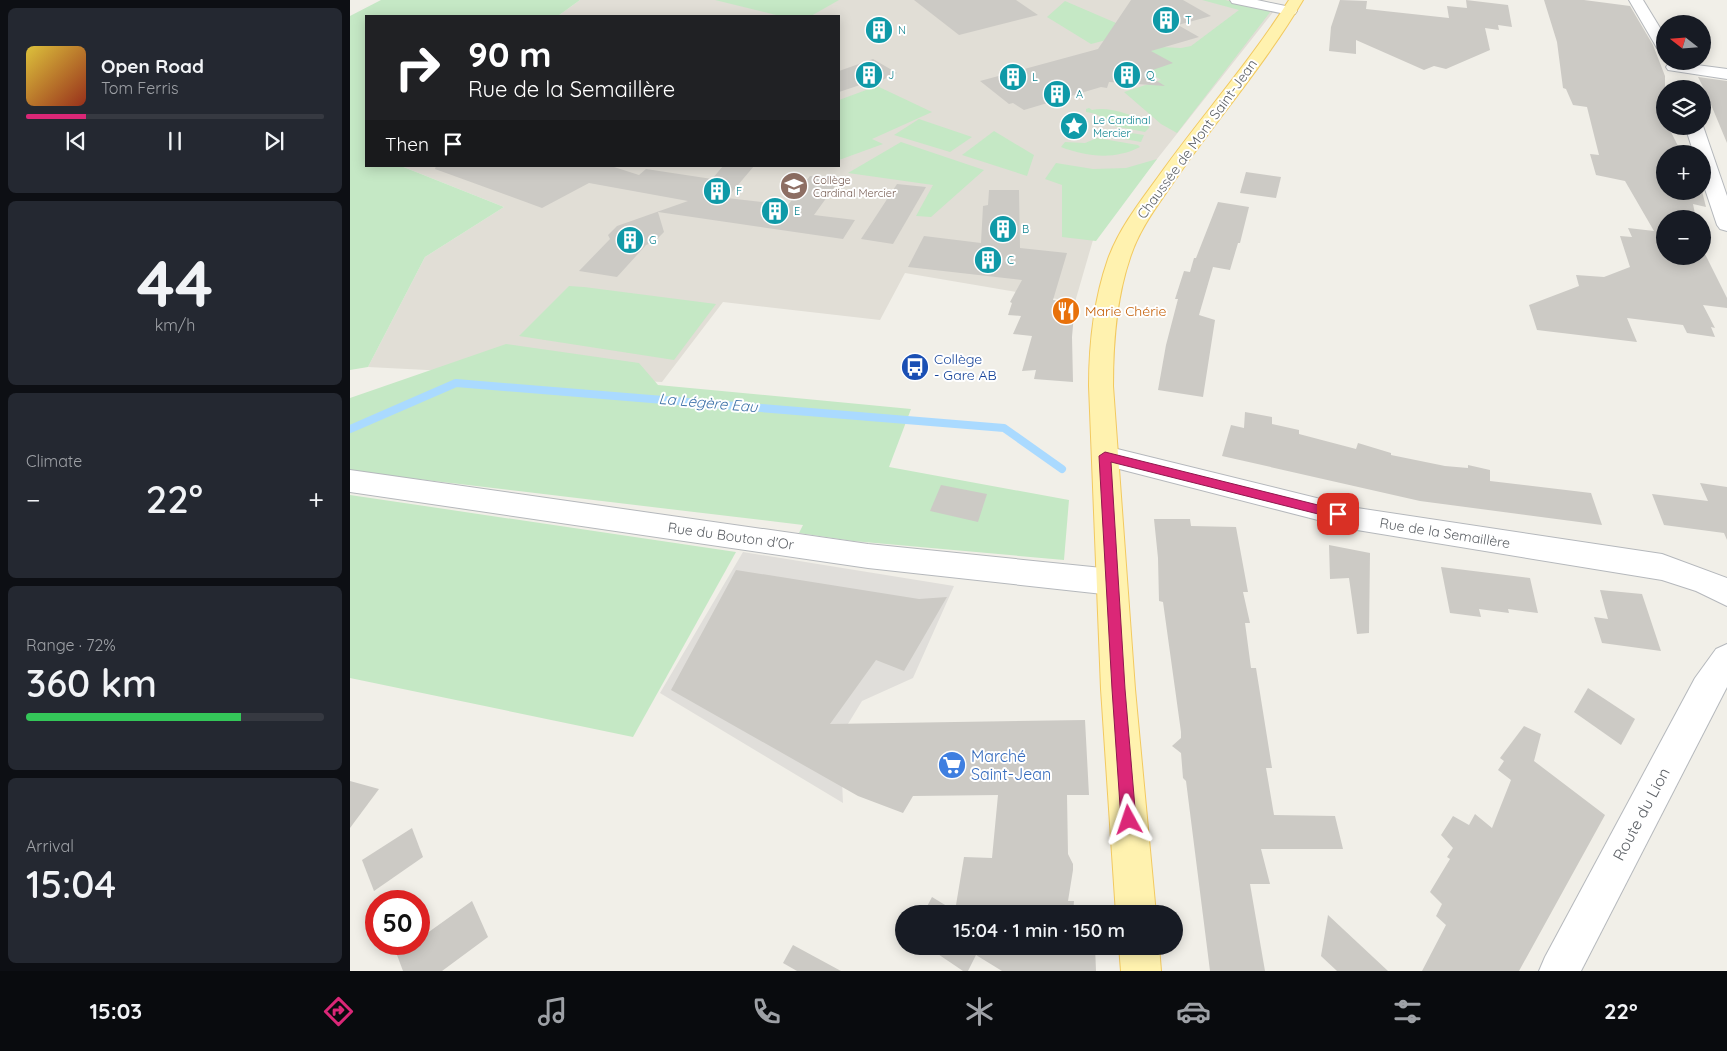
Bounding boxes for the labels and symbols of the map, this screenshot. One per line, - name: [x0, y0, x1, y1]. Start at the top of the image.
- building icon: T: [1151, 5, 1181, 35]
- place label: T: [1185, 13, 1192, 27]
- building icon: N: [864, 15, 894, 45]
- north arrow: [1656, 15, 1711, 70]
- place label: N: [898, 23, 906, 37]
- street label: Chaussée de Mont Saint-Jean: [1133, 56, 1261, 222]
- building icon: J: [854, 60, 884, 90]
- building icon: Q: [1112, 60, 1142, 90]
- building icon: L: [998, 62, 1028, 92]
- place label: J: [888, 68, 894, 82]
- place label: Q: [1146, 68, 1155, 82]
- place label: L: [1032, 70, 1038, 84]
- building icon: A: [1042, 79, 1072, 109]
- place label: A: [1076, 87, 1083, 101]
- place icon: Le Cardinal Mercier: [1059, 111, 1089, 141]
- place label: Le Cardinal Mercier: [1093, 113, 1151, 140]
- school or university icon: Collège Cardinal Mercier: [779, 171, 809, 201]
- place label: Collège Cardinal Mercier: [813, 173, 897, 200]
- building icon: F: [702, 176, 732, 206]
- place label: F: [736, 184, 742, 198]
- building icon: E: [760, 196, 790, 226]
- place label: E: [794, 204, 800, 218]
- building icon: B: [988, 214, 1018, 244]
- place label: B: [1022, 222, 1029, 236]
- building icon: G: [615, 225, 645, 255]
- place label: G: [649, 233, 657, 247]
- building icon: C: [973, 245, 1003, 275]
- place label: C: [1007, 253, 1014, 267]
- restaurant icon: Marie Chérie: [1051, 296, 1081, 326]
- place label: Marie Chérie: [1085, 302, 1167, 320]
- place label: Collège - Gare AB: [934, 350, 997, 384]
- bus stop icon: Collège - Gare AB: [900, 352, 930, 382]
- water label: La Légère Eau: [658, 389, 760, 416]
- pin: [1317, 493, 1359, 535]
- street label: Rue de la Semaillère: [1378, 514, 1512, 552]
- street label: Rue du Bouton d'Or: [667, 518, 796, 554]
- place label: Marché Saint-Jean: [971, 746, 1051, 784]
- supermarket icon: Marché Saint-Jean: [937, 750, 967, 780]
- street label: Route du Lion: [1608, 764, 1674, 864]
- position arrow: [1102, 793, 1154, 845]
- speed limit sign: 50: [365, 890, 430, 955]

